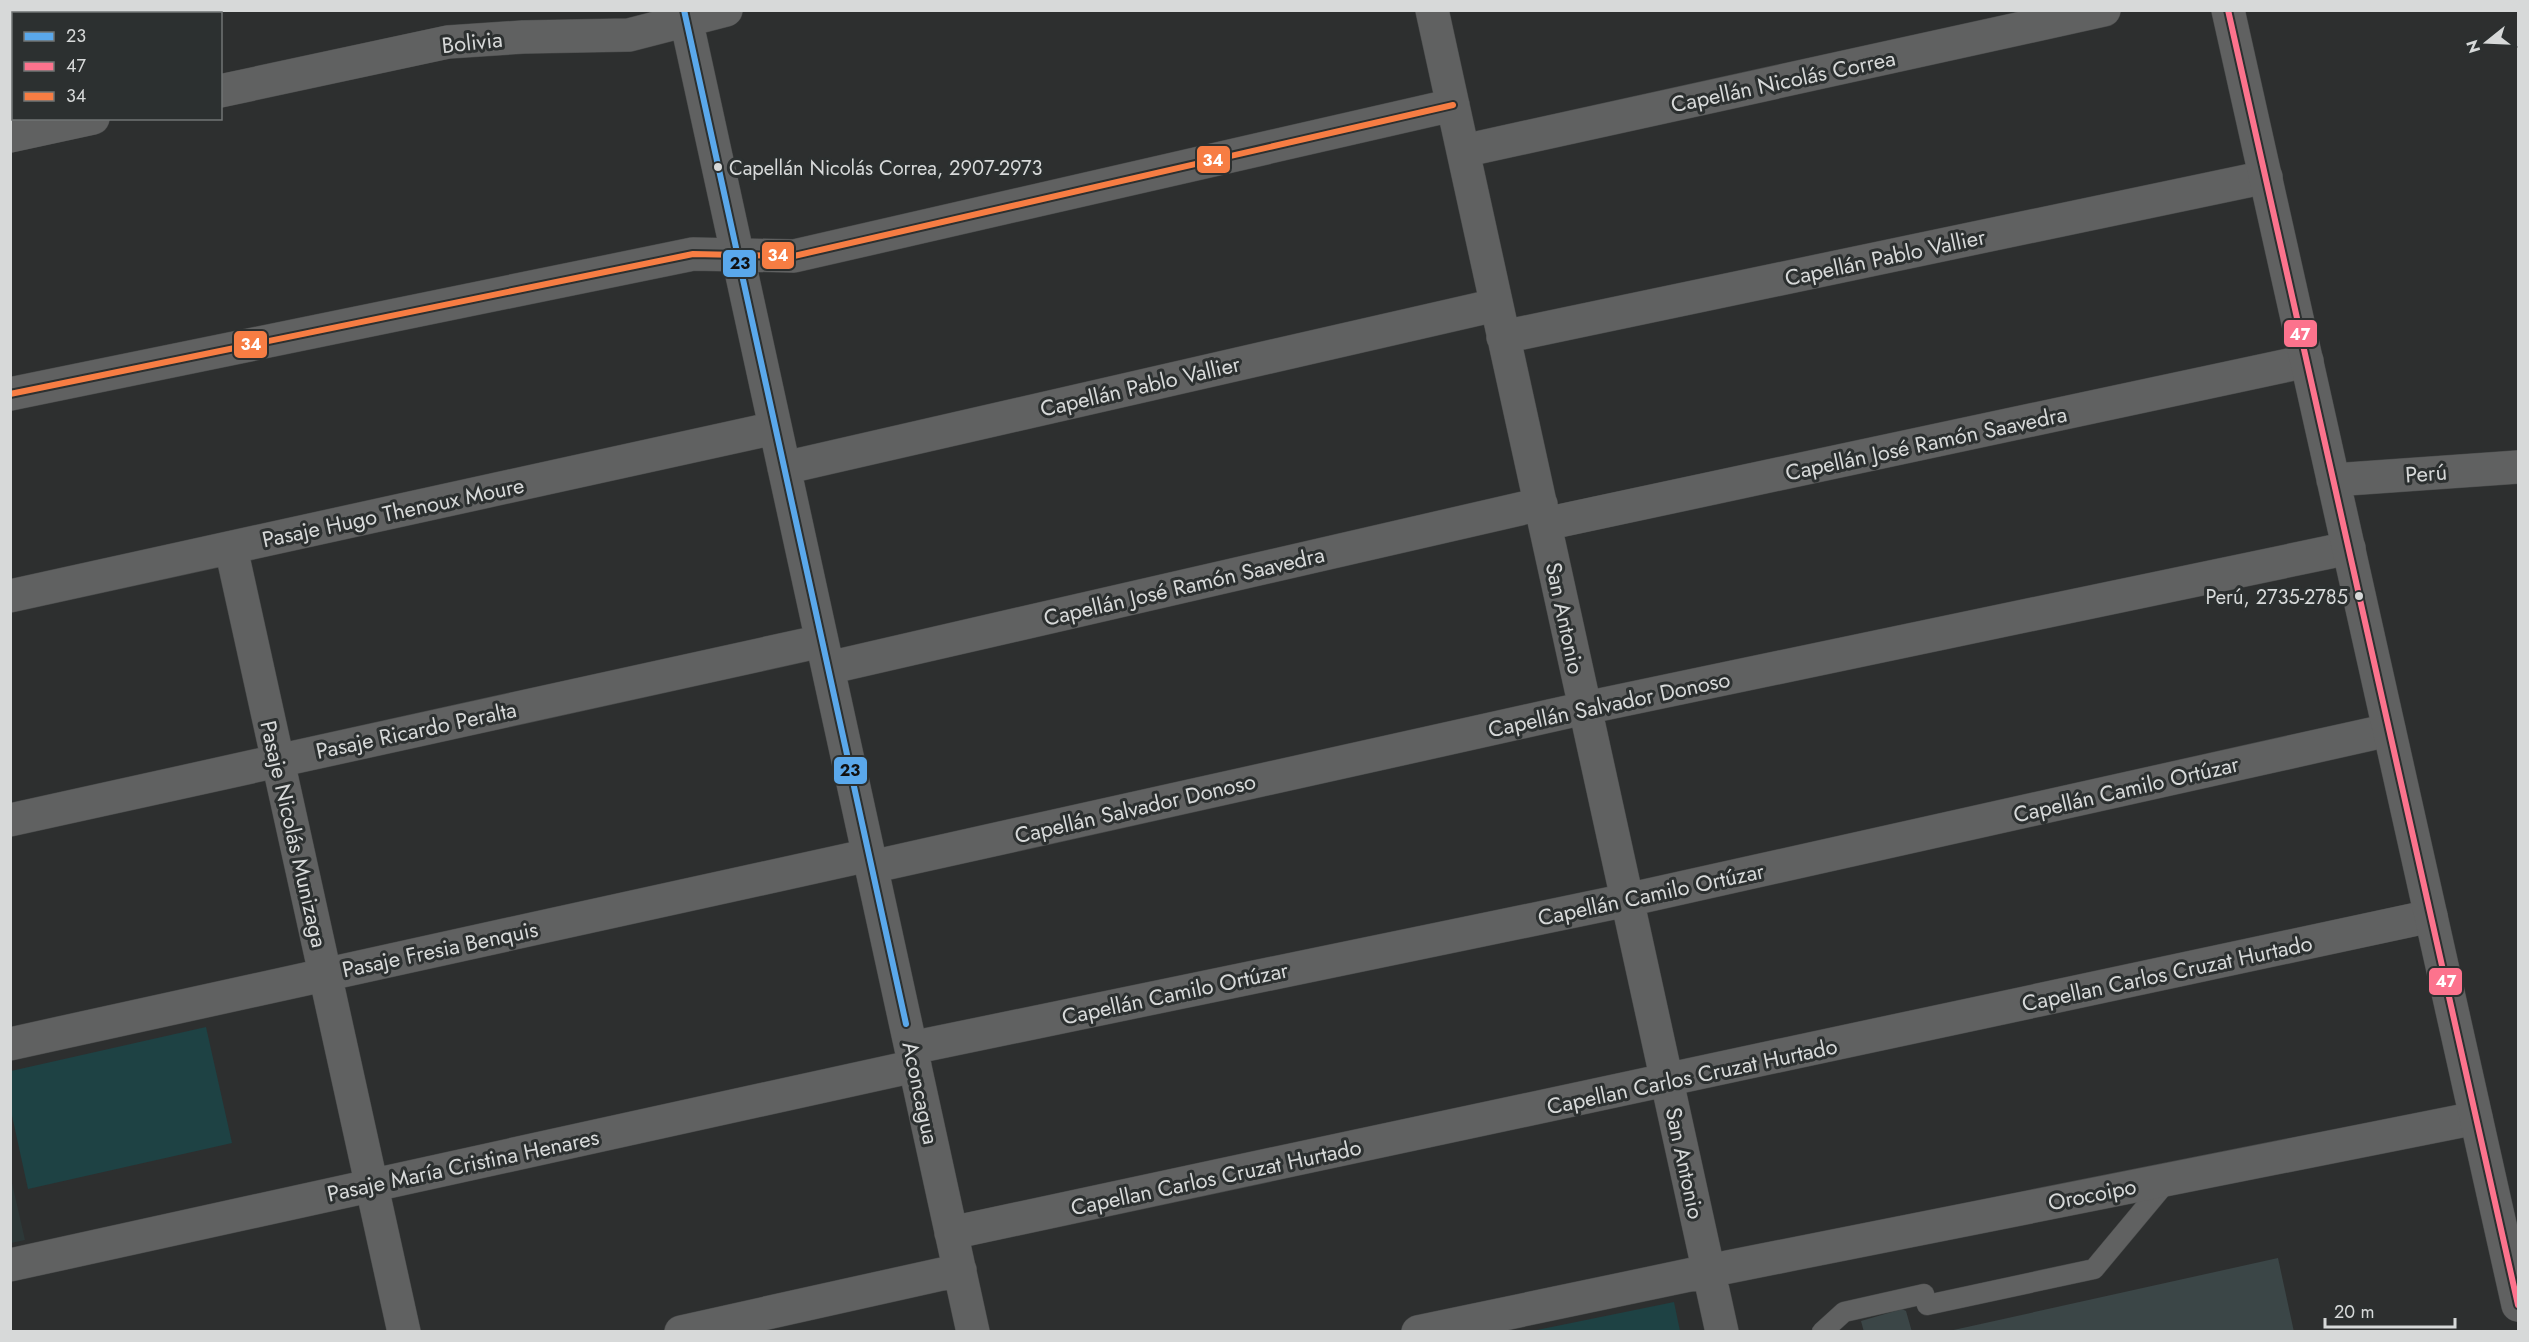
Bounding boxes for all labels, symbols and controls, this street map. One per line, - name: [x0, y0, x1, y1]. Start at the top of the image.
- legend: [12, 12, 222, 120]
- north arrow: [2457, 12, 2517, 72]
- text: 23: [66, 23, 86, 49]
- street label: Bolivia: [440, 23, 504, 61]
- text: N: [2460, 37, 2486, 56]
- street label: Capellán Nicolás Correa: [1668, 42, 1898, 120]
- text: 47: [66, 53, 86, 79]
- text: 34: [66, 83, 86, 109]
- line badge: 34: [1196, 145, 1231, 174]
- text: 34: [1202, 149, 1224, 172]
- place label: Capellán Nicolás Correa, 2907-2973: [729, 154, 1042, 183]
- marker: Capellán Nicolás Correa, 2907-2973: [712, 161, 724, 173]
- street label: Capellán Pablo Vallier: [1782, 220, 1989, 294]
- line badge: 34: [761, 241, 795, 270]
- text: 34: [767, 244, 789, 267]
- line badge: 23: [722, 249, 757, 278]
- text: 23: [730, 252, 750, 275]
- line badge: 47: [2283, 319, 2318, 348]
- text: 47: [2290, 323, 2311, 346]
- line badge: 34: [233, 330, 268, 359]
- text: 34: [240, 333, 262, 356]
- street label: Capellán Pablo Vallier: [1037, 347, 1244, 425]
- street label: Capellán José Ramón Saavedra: [1782, 397, 2070, 489]
- street label: Perú: [2404, 456, 2448, 490]
- street label: Pasaje Hugo Thenoux Moure: [259, 469, 527, 555]
- street label: Capellán José Ramón Saavedra: [1040, 538, 1328, 634]
- street label: San Antonio: [1538, 559, 1592, 677]
- place label: Perú, 2735-2785: [2205, 583, 2348, 612]
- marker: Perú, 2735-2785: [2353, 590, 2365, 602]
- street label: Capellán Salvador Donoso: [1485, 663, 1733, 745]
- street label: Pasaje Ricardo Peralta: [313, 693, 519, 767]
- street label: Pasaje Nicolás Munizaga: [252, 717, 336, 951]
- street label: Capellán Camilo Ortúzar: [2010, 747, 2242, 831]
- line badge: 23: [833, 756, 868, 785]
- text: 23: [840, 759, 860, 782]
- street label: Capellán Salvador Donoso: [1011, 765, 1259, 851]
- street label: Capellán Camilo Ortúzar: [1535, 854, 1768, 934]
- street label: Pasaje Fresia Benquis: [339, 913, 541, 985]
- street label: Capellan Carlos Cruzat Hurtado: [2019, 927, 2315, 1019]
- street label: Capellán Camilo Ortúzar: [1059, 953, 1292, 1033]
- line badge: 47: [2428, 967, 2463, 996]
- text: 47: [2436, 970, 2457, 993]
- street label: Capellan Carlos Cruzat Hurtado: [1544, 1030, 1840, 1122]
- street label: Aconcagua: [894, 1039, 948, 1147]
- street label: San Antonio: [1658, 1104, 1712, 1222]
- street label: Pasaje María Cristina Henares: [324, 1121, 602, 1209]
- street label: Capellan Carlos Cruzat Hurtado: [1068, 1131, 1364, 1223]
- street label: Orocoipo: [2045, 1170, 2139, 1218]
- scale bar: [2325, 1291, 2456, 1329]
- text: 20 m: [2334, 1299, 2374, 1325]

